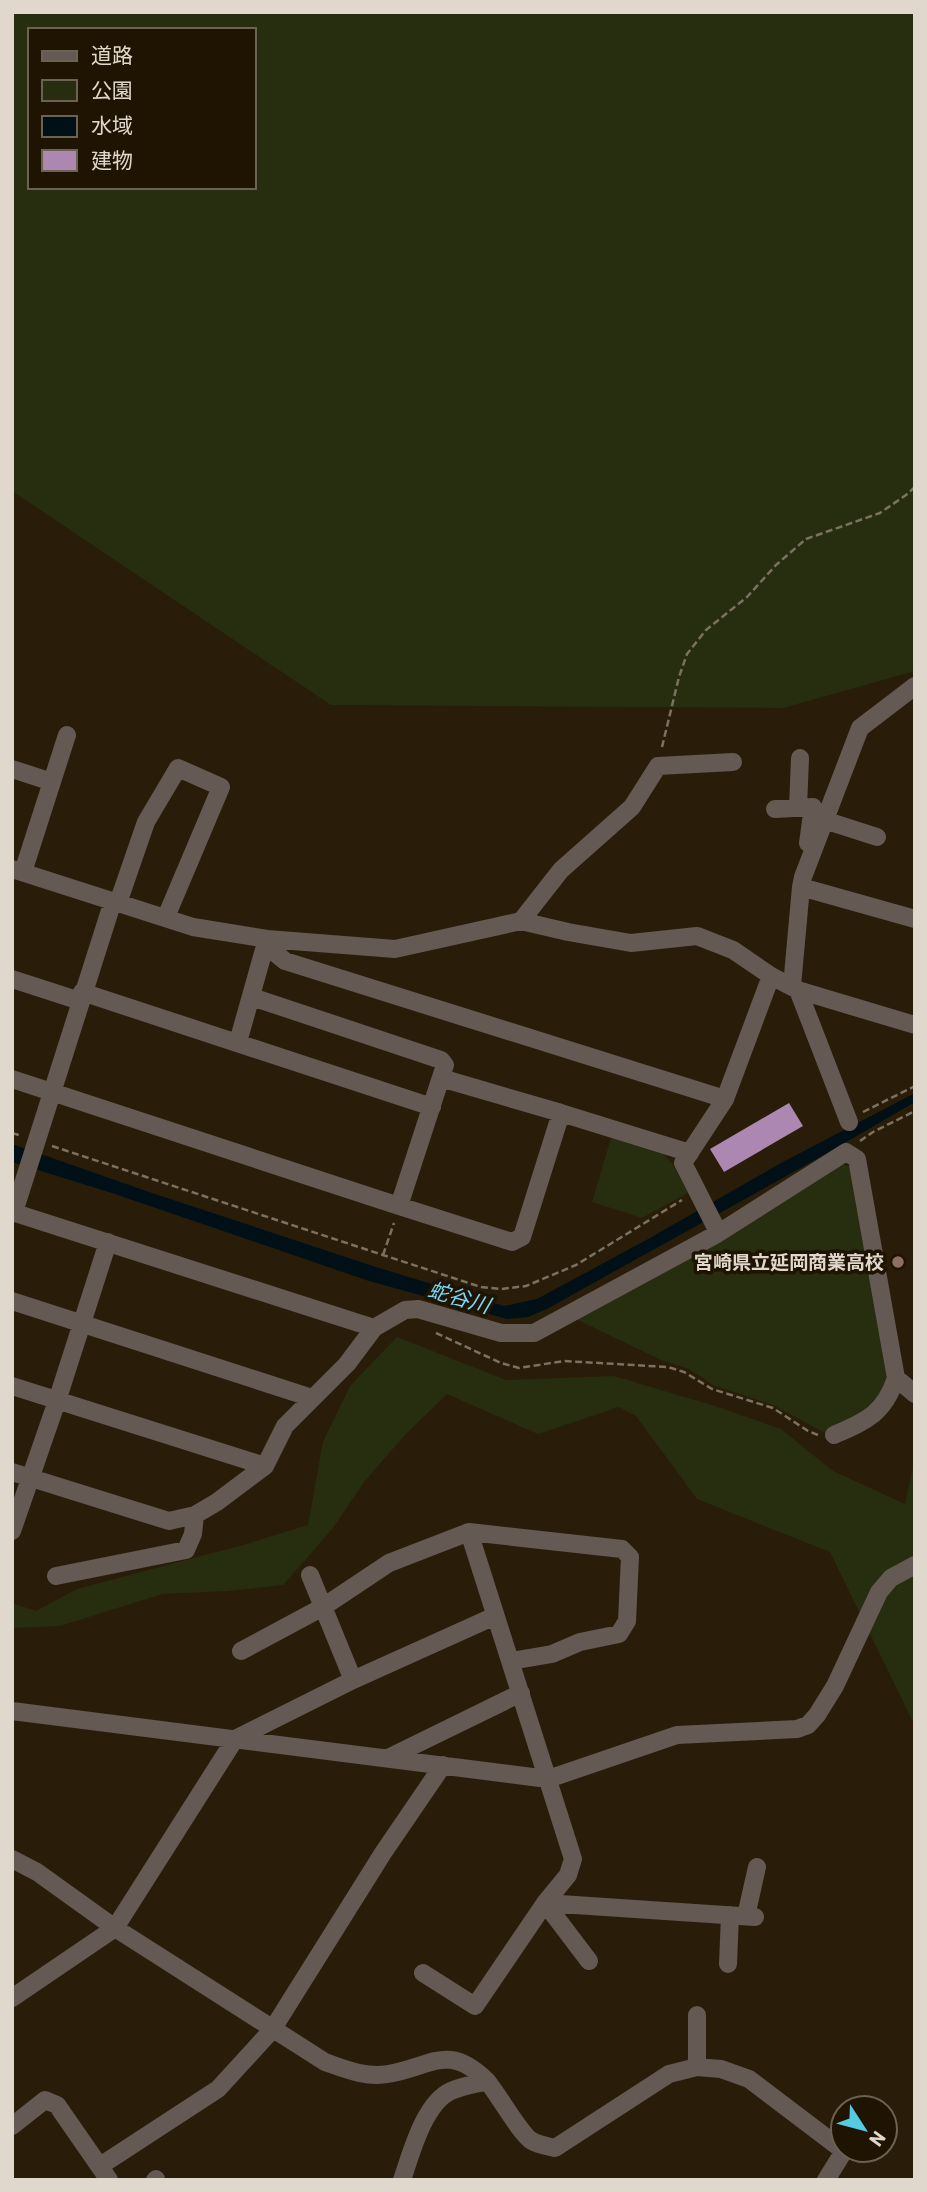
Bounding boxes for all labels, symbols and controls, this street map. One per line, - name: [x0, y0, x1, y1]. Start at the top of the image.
- legend: [28, 28, 256, 189]
- text: 道路: [91, 42, 133, 67]
- text: 公園: [91, 77, 133, 102]
- text: 水域: [91, 112, 133, 137]
- text: 建物: [91, 147, 133, 172]
- place label: 宮崎県立延岡商業高校: [694, 1250, 884, 1273]
- marker: 宮崎県立延岡商業高校: [890, 1254, 906, 1270]
- water label: 蛇谷川: [426, 1276, 495, 1318]
- north arrow: [829, 2094, 899, 2164]
- text: N: [865, 2127, 891, 2151]

